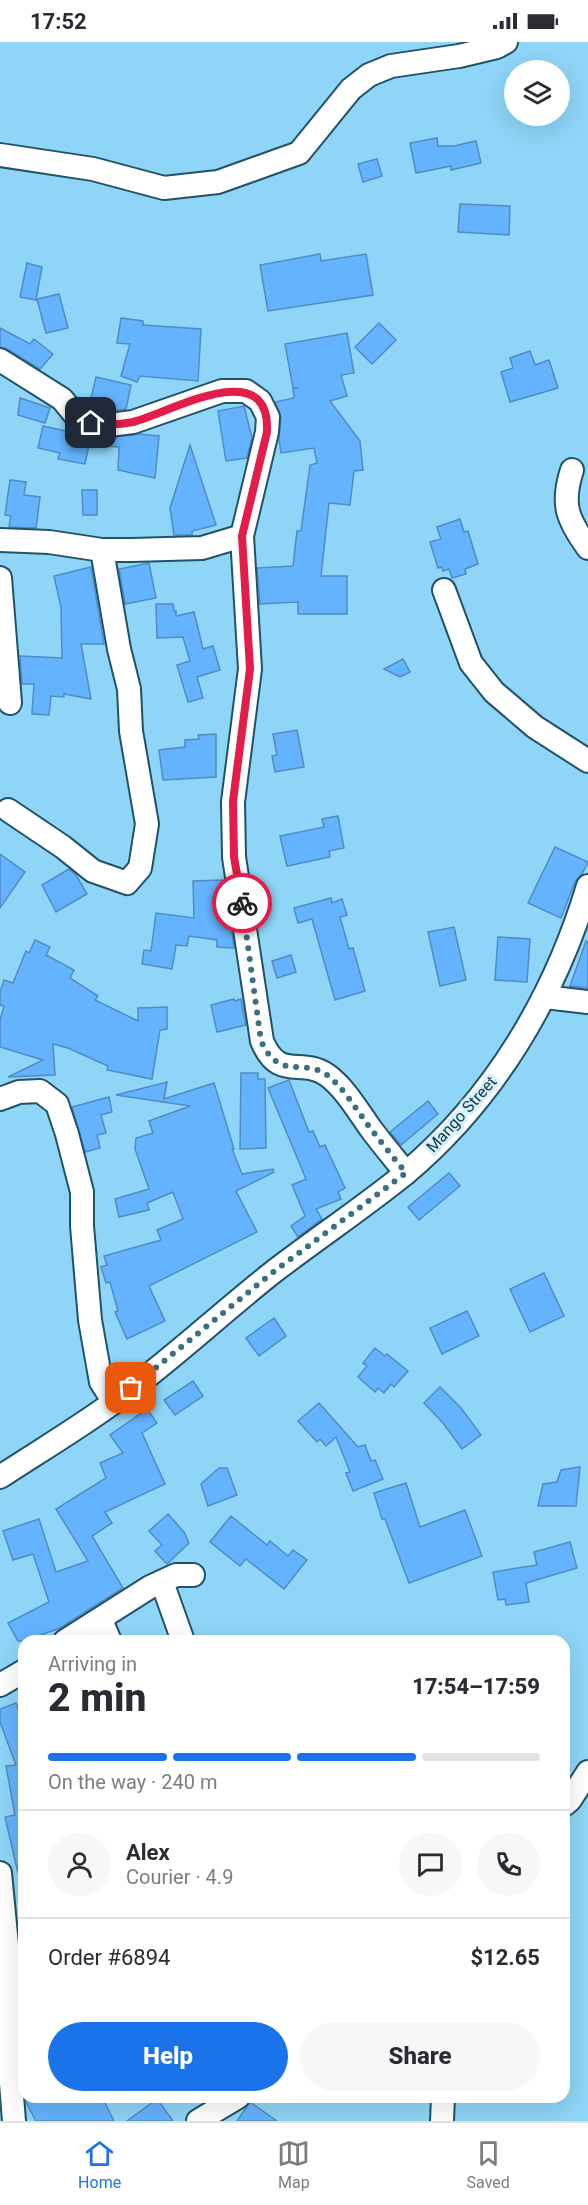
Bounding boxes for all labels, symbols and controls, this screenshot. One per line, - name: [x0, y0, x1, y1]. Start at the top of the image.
- text: 17:52: [30, 9, 87, 34]
- map controls: [504, 60, 570, 126]
- button: layers: [504, 60, 570, 126]
- pin: [65, 397, 116, 448]
- icon: home: [74, 406, 107, 439]
- courier: [212, 873, 272, 933]
- icon: bike: [226, 887, 259, 920]
- street label: Mango Street: [422, 1072, 500, 1156]
- pin: [105, 1362, 156, 1413]
- icon: bag: [114, 1371, 147, 1404]
- text: Arriving in: [48, 1652, 137, 1676]
- text: 17:54–17:59: [412, 1674, 540, 1699]
- text: 2 min: [48, 1675, 146, 1721]
- text: On the way · 240 m: [48, 1770, 217, 1794]
- button: person: [48, 1833, 111, 1896]
- button: chat: [399, 1833, 462, 1896]
- button: phone: [477, 1833, 540, 1896]
- text: Alex: [126, 1840, 170, 1865]
- text: Courier · 4.9: [126, 1865, 233, 1889]
- text: Order #6894: [48, 1945, 170, 1970]
- text: $12.65: [471, 1945, 540, 1970]
- button: Help: [48, 2022, 288, 2091]
- button: Share: [300, 2022, 540, 2091]
- tab: Home: [78, 2137, 121, 2192]
- tab: Map: [277, 2137, 310, 2192]
- tab: Saved: [467, 2137, 510, 2192]

